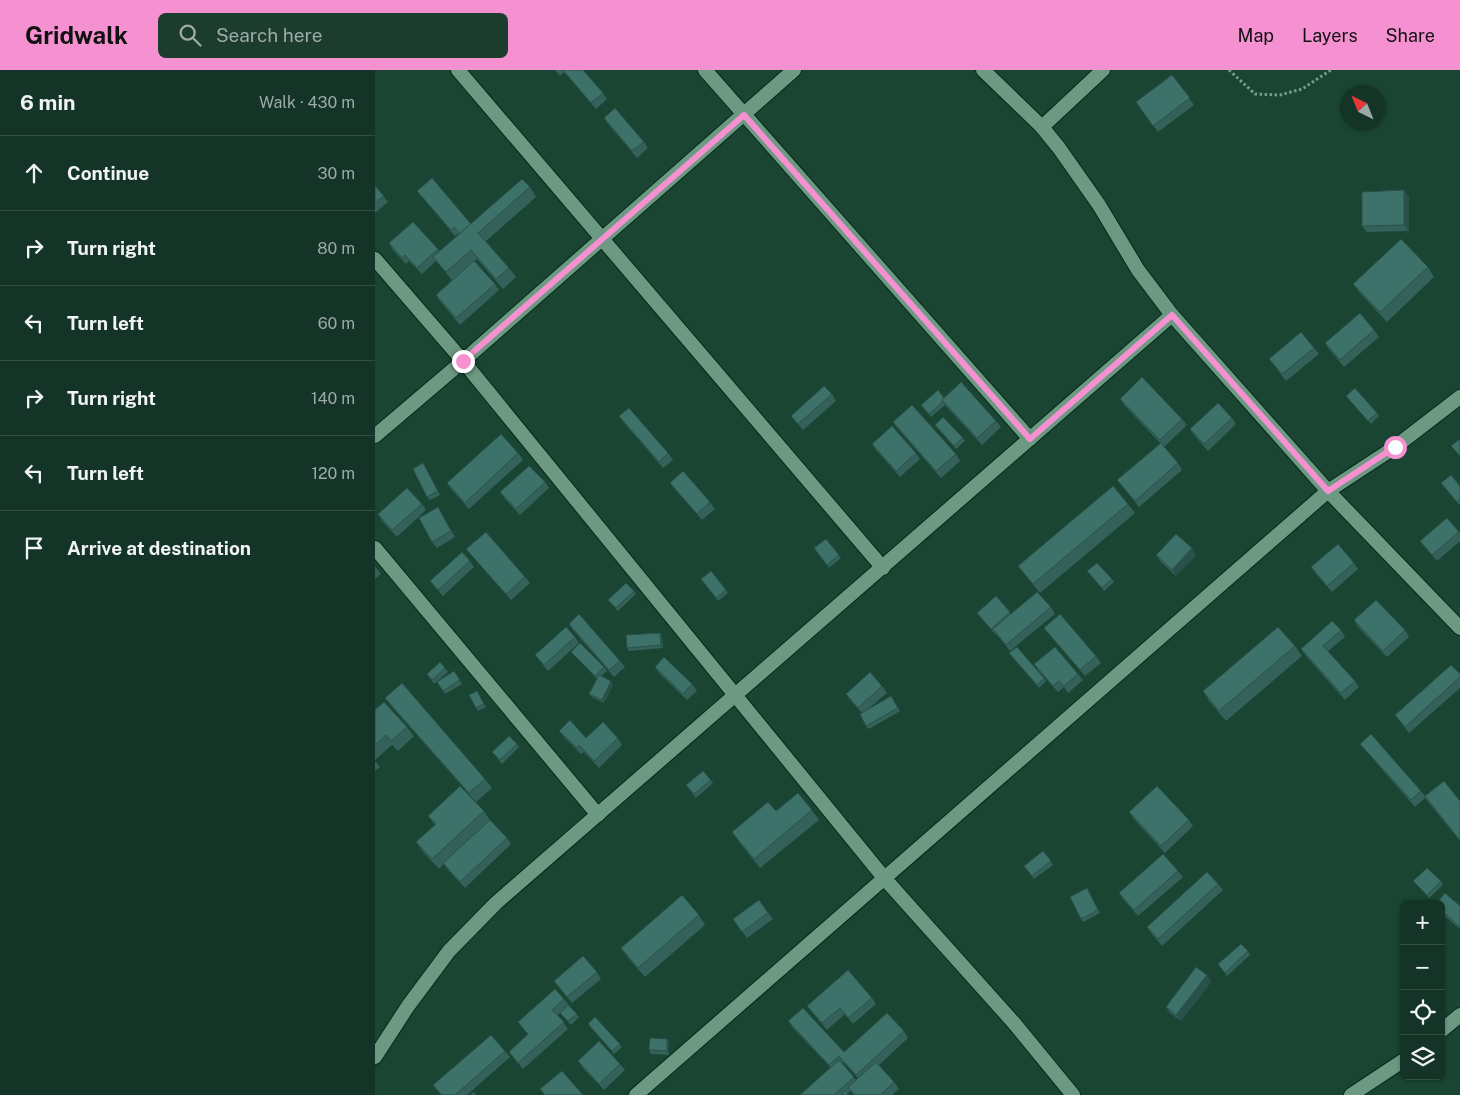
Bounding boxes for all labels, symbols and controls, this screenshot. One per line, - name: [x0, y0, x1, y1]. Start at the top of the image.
- search box: [158, 13, 508, 58]
- text: Gridwalk: [25, 21, 128, 49]
- icon: search: [176, 21, 204, 49]
- text: Search here: [216, 24, 323, 46]
- text: Map: [1238, 25, 1274, 46]
- text: Layers: [1302, 25, 1358, 46]
- text: Share: [1386, 25, 1435, 46]
- north arrow: [1340, 85, 1385, 130]
- text: 6 min: [20, 90, 76, 115]
- text: Walk · 430 m: [259, 93, 355, 112]
- icon: ahead: [20, 159, 48, 187]
- text: Continue: [67, 162, 149, 184]
- text: 30 m: [318, 164, 355, 183]
- icon: right: [20, 234, 48, 262]
- text: Turn right: [67, 237, 156, 259]
- text: 80 m: [317, 239, 355, 258]
- icon: left: [20, 309, 48, 337]
- text: Turn left: [67, 312, 144, 334]
- text: 60 m: [318, 314, 355, 333]
- route end: [452, 350, 475, 373]
- icon: right: [20, 384, 48, 412]
- text: Turn right: [67, 387, 156, 409]
- text: 140 m: [311, 389, 355, 408]
- route start: [1384, 436, 1407, 459]
- icon: left: [20, 459, 48, 487]
- text: Turn left: [67, 462, 144, 484]
- text: 120 m: [311, 464, 355, 483]
- icon: arrive: [20, 534, 48, 562]
- text: Arrive at destination: [67, 537, 251, 559]
- map controls: [1400, 900, 1445, 1080]
- button: +: [1400, 900, 1445, 945]
- button: −: [1400, 945, 1445, 990]
- button: locate: [1400, 990, 1445, 1035]
- button: layers: [1400, 1035, 1445, 1080]

